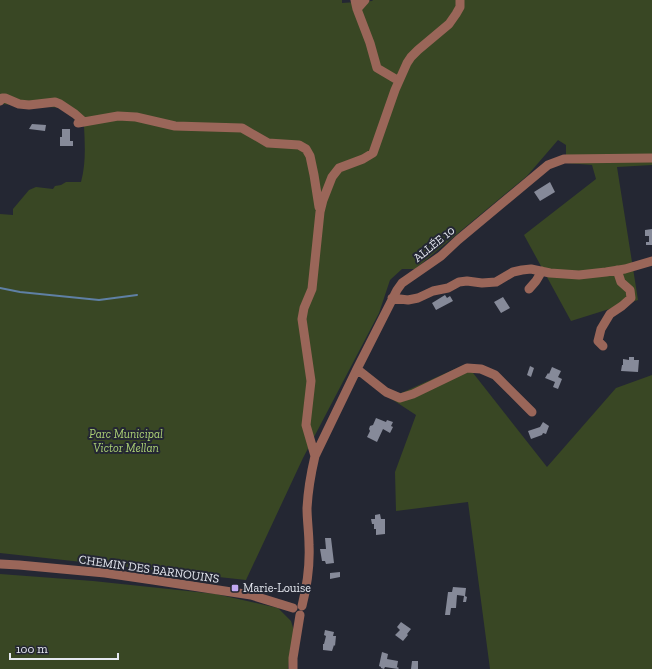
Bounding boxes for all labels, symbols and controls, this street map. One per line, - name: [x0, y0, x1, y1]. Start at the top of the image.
- street label: ALLÉE 10: [410, 222, 458, 265]
- park label: Parc Municipal Victor Mellan: [89, 427, 163, 455]
- street label: CHEMIN DES BARNOUINS: [78, 552, 220, 586]
- place label: Marie-Louise: [243, 581, 311, 595]
- marker: Marie-Louise: [230, 583, 240, 593]
- scale bar: [10, 635, 118, 661]
- text: 100 m: [16, 642, 48, 656]

